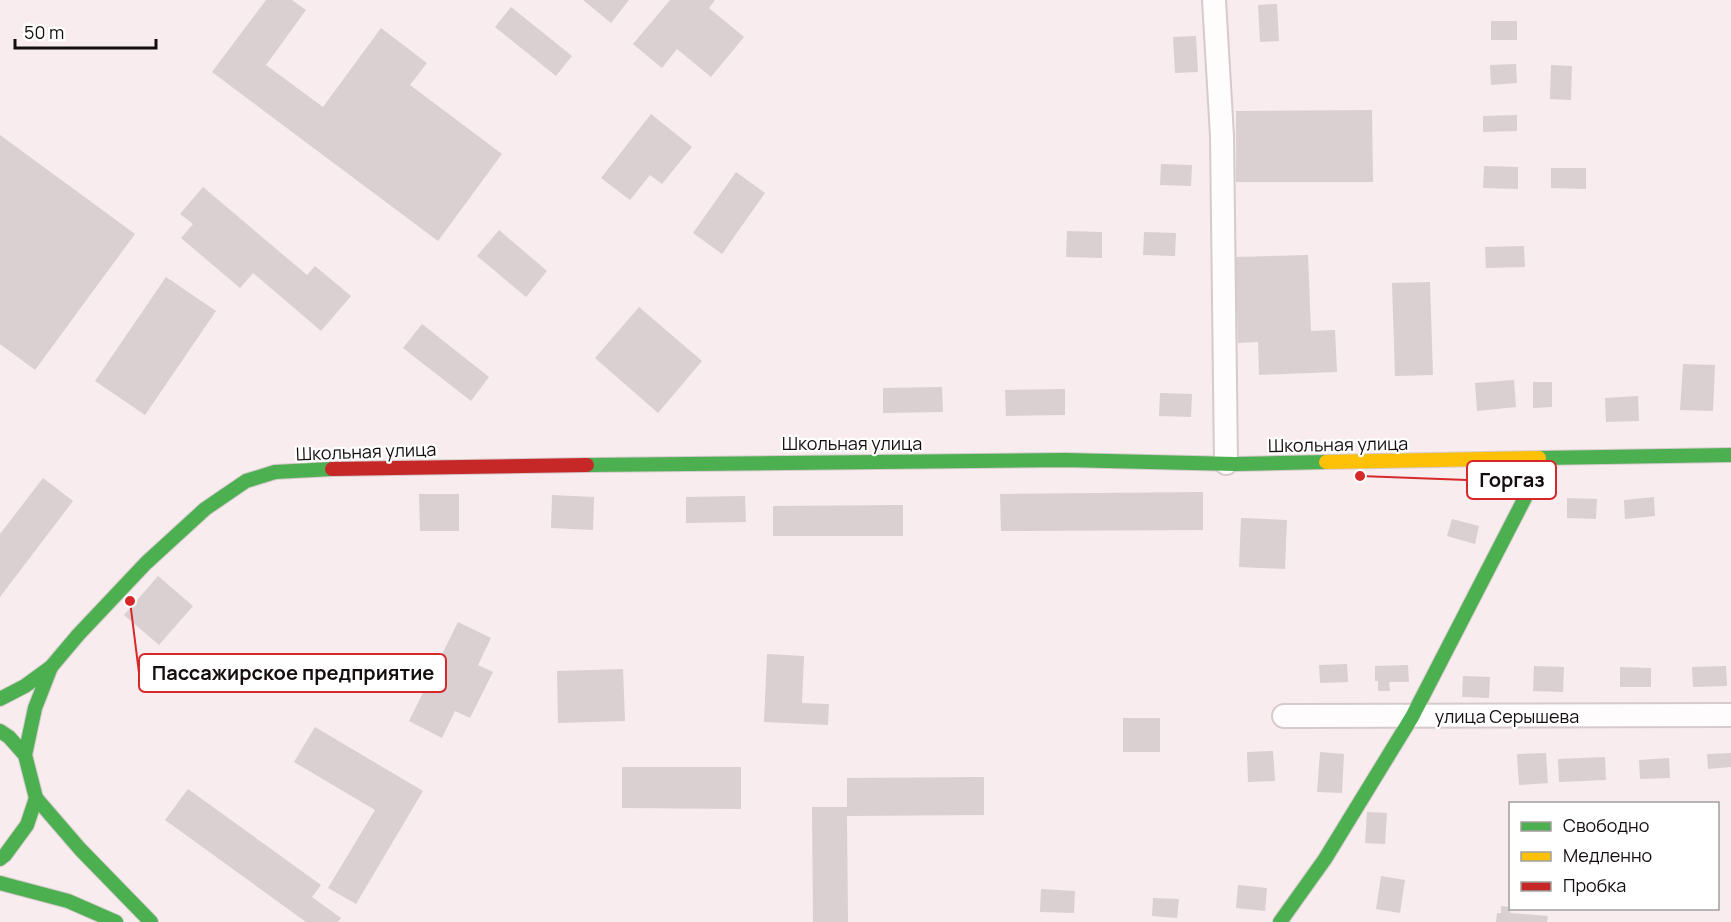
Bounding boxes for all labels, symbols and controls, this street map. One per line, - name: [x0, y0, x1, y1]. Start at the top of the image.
- scale bar: [15, 12, 156, 50]
- text: 50 m: [24, 20, 64, 44]
- street label: Школьная улица: [782, 431, 922, 455]
- street label: Школьная улица: [1268, 431, 1408, 457]
- street label: Школьная улица: [295, 437, 437, 465]
- callout: Горгаз: [1467, 461, 1556, 499]
- text: Горгаз: [1479, 466, 1545, 493]
- callout: Пассажирское предприятие: [139, 654, 446, 692]
- text: Пассажирское предприятие: [152, 659, 434, 686]
- street label: улица Серышева: [1435, 704, 1579, 728]
- legend: [1509, 802, 1719, 910]
- text: Свободно: [1563, 813, 1649, 837]
- text: Медленно: [1563, 843, 1652, 867]
- text: Пробка: [1563, 873, 1626, 897]

